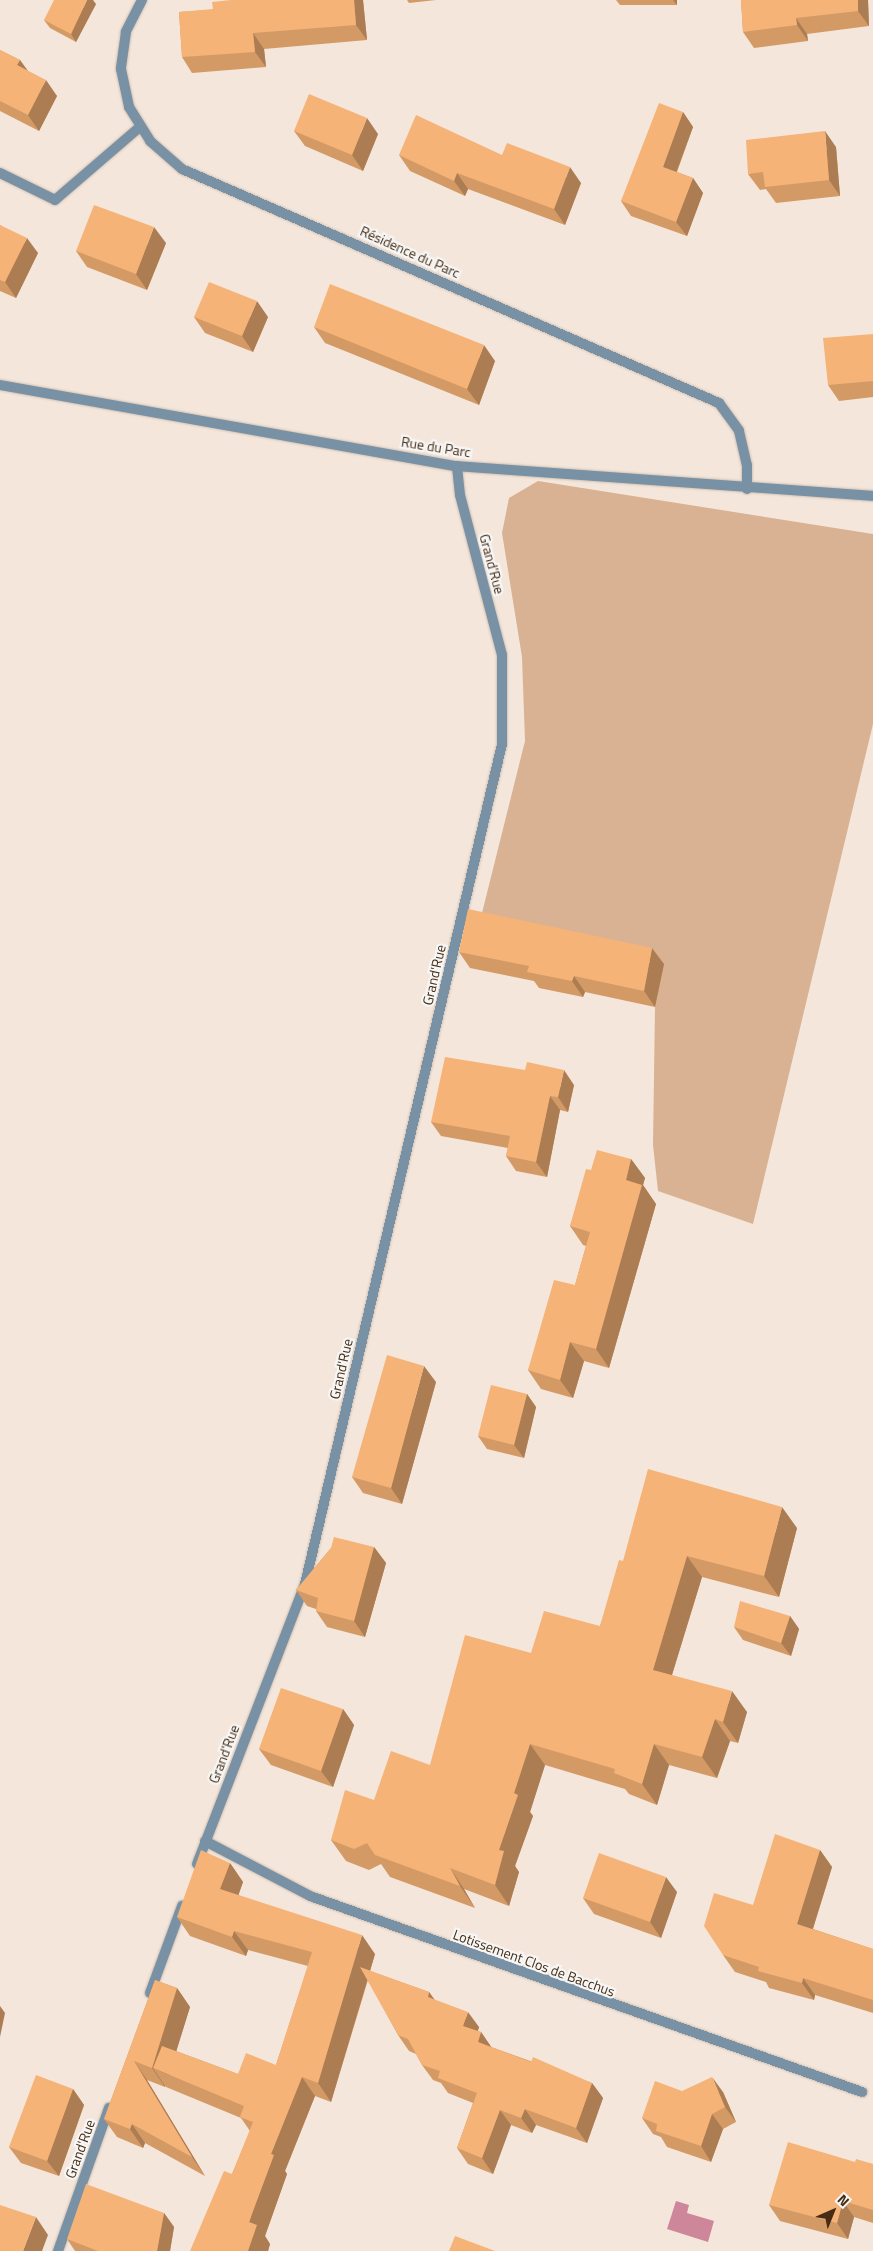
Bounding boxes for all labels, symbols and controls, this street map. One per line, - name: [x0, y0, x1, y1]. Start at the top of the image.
- street label: Résidence du Parc: [358, 223, 462, 281]
- street label: Rue du Parc: [400, 433, 472, 461]
- street label: Grand'Rue: [476, 532, 508, 596]
- street label: Grand'Rue: [419, 943, 449, 1007]
- street label: Grand'Rue: [326, 1337, 356, 1401]
- street label: Grand'Rue: [205, 1722, 243, 1786]
- street label: Lotissement Clos de Bacchus: [451, 1926, 617, 2000]
- street label: Grand'Rue: [62, 2117, 98, 2181]
- north arrow: [808, 2186, 858, 2236]
- text: N: [833, 2189, 855, 2211]

